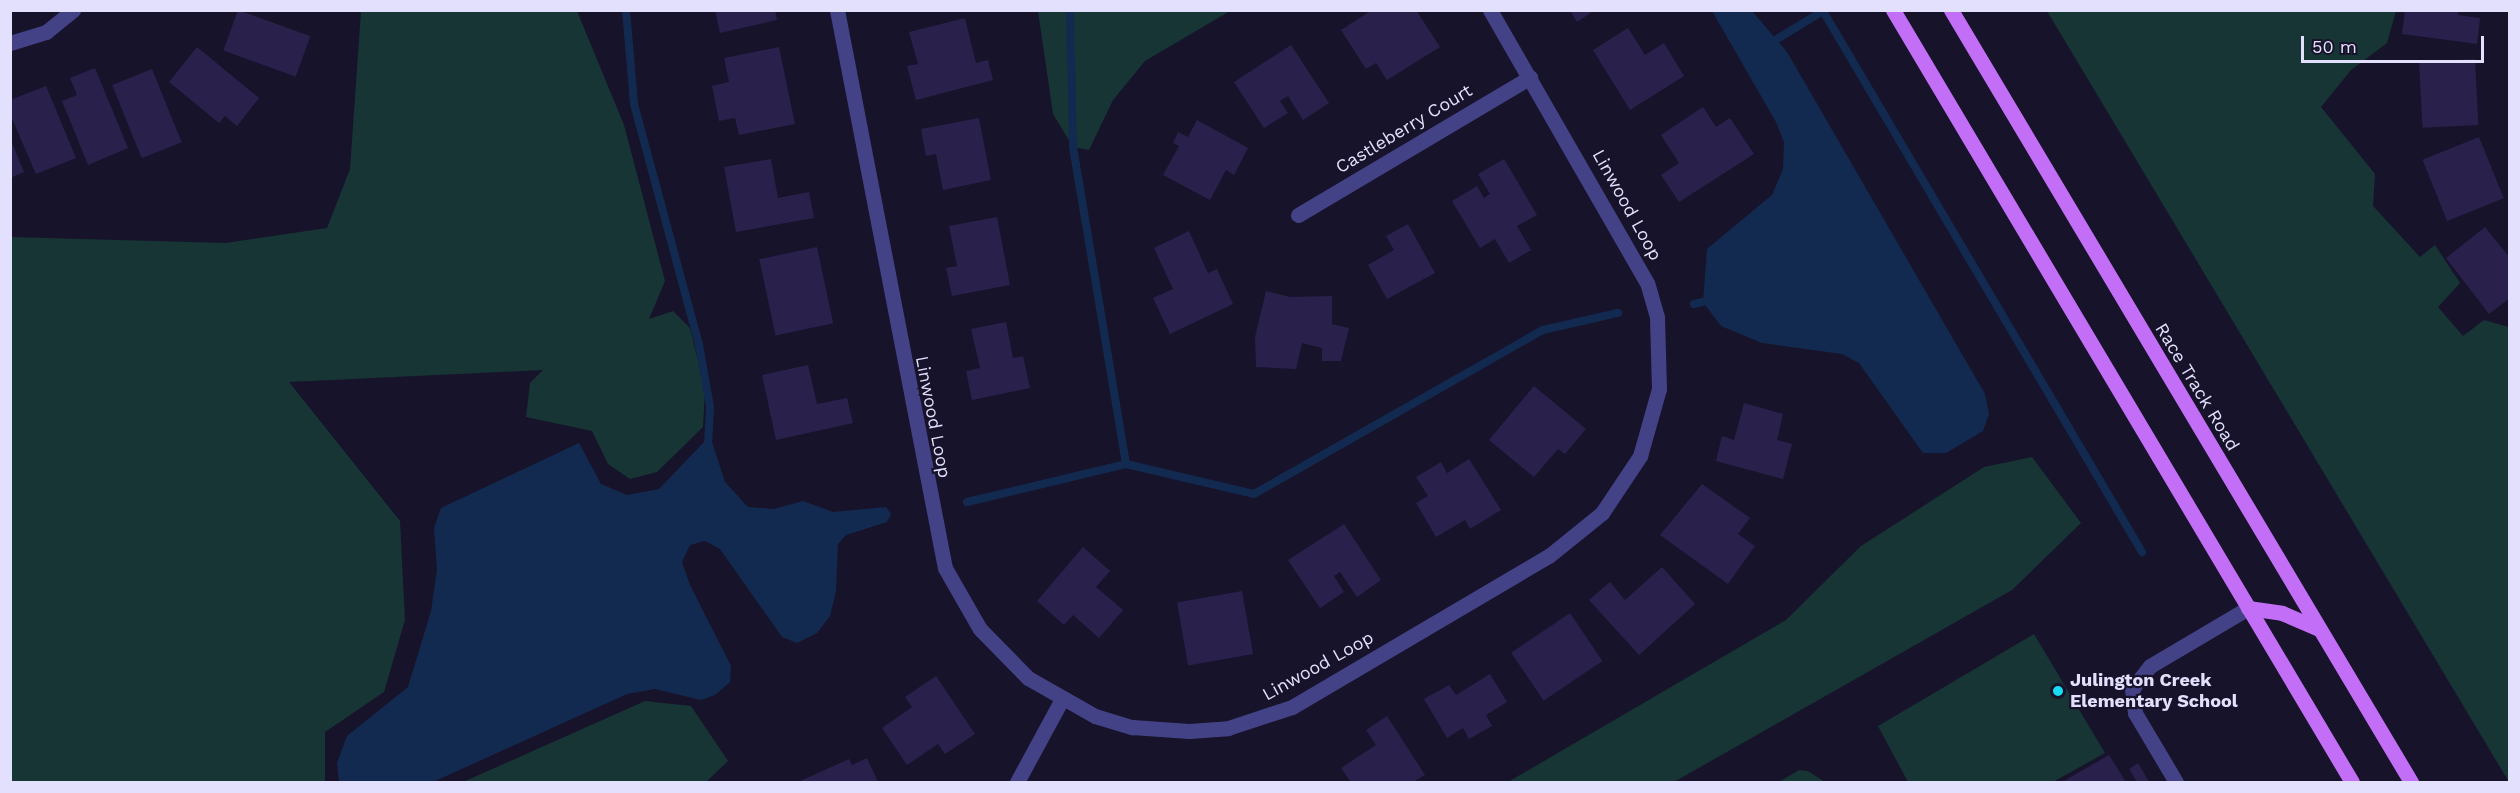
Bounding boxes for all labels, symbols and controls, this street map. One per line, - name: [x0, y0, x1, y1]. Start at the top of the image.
- scale bar: [2304, 24, 2487, 62]
- text: 50 m: [2312, 36, 2357, 57]
- street label: Castleberry Court: [1332, 80, 1476, 178]
- street label: Linwood Loop: [1588, 146, 1666, 264]
- street label: Race Track Road: [2150, 319, 2244, 455]
- street label: Linwood Loop: [911, 354, 955, 480]
- street label: Linwood Loop: [1259, 627, 1377, 705]
- place label: Julington Creek Elementary School: [2070, 670, 2238, 712]
- marker: Julington Creek Elementary School: [2051, 684, 2065, 698]

